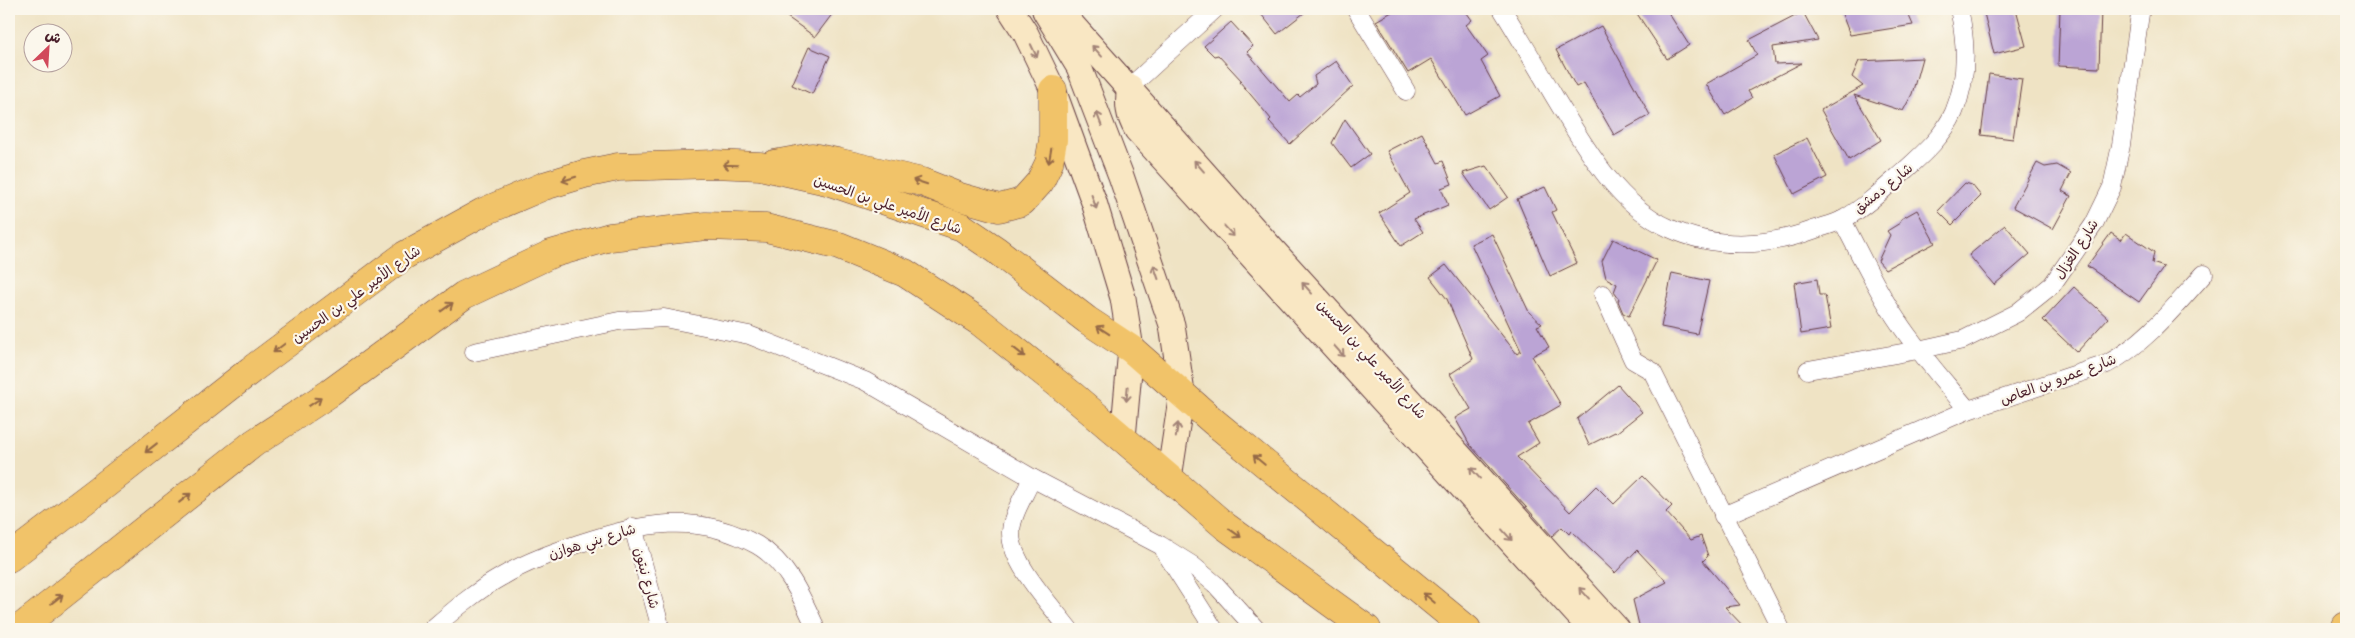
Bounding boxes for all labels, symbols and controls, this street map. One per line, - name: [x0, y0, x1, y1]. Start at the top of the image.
- north arrow: [22, 22, 72, 72]
- text: ش: [43, 24, 65, 48]
- one-way arrow: [1030, 43, 1040, 58]
- one-way arrow: [1091, 45, 1103, 57]
- one-way arrow: [1094, 112, 1103, 127]
- one-way arrow: [1045, 147, 1055, 163]
- street label: شارع دمشق: [1849, 158, 1917, 218]
- one-way arrow: [722, 160, 738, 170]
- one-way arrow: [1194, 160, 1205, 173]
- street label: شارع الأمير علي بن الحسين: [811, 169, 965, 242]
- one-way arrow: [561, 174, 577, 184]
- one-way arrow: [913, 177, 928, 186]
- one-way arrow: [1090, 194, 1099, 209]
- street label: شارع الغزال: [2049, 215, 2103, 283]
- one-way arrow: [1223, 224, 1235, 237]
- street label: شارع الأمير علي بن الحسين: [287, 240, 426, 350]
- one-way arrow: [1150, 264, 1160, 280]
- one-way arrow: [1301, 281, 1313, 294]
- street label: شارع الأمير علي بن الحسين: [1311, 295, 1431, 425]
- one-way arrow: [440, 302, 454, 312]
- one-way arrow: [1096, 325, 1110, 336]
- one-way arrow: [273, 343, 286, 354]
- one-way arrow: [1333, 344, 1344, 357]
- one-way arrow: [1012, 347, 1026, 357]
- street label: شارع عمرو بن العاص: [1997, 349, 2119, 409]
- one-way arrow: [1122, 386, 1132, 402]
- one-way arrow: [308, 397, 322, 407]
- one-way arrow: [1172, 423, 1182, 439]
- one-way arrow: [145, 443, 158, 454]
- one-way arrow: [1253, 454, 1266, 465]
- one-way arrow: [1469, 466, 1481, 479]
- one-way arrow: [178, 493, 191, 504]
- street label: شارع بني هوازن: [546, 518, 639, 567]
- one-way arrow: [1228, 528, 1242, 538]
- one-way arrow: [1501, 529, 1513, 542]
- street label: شارع نبتون: [629, 545, 665, 611]
- one-way arrow: [1578, 587, 1590, 600]
- one-way arrow: [1423, 593, 1436, 604]
- one-way arrow: [50, 594, 63, 605]

